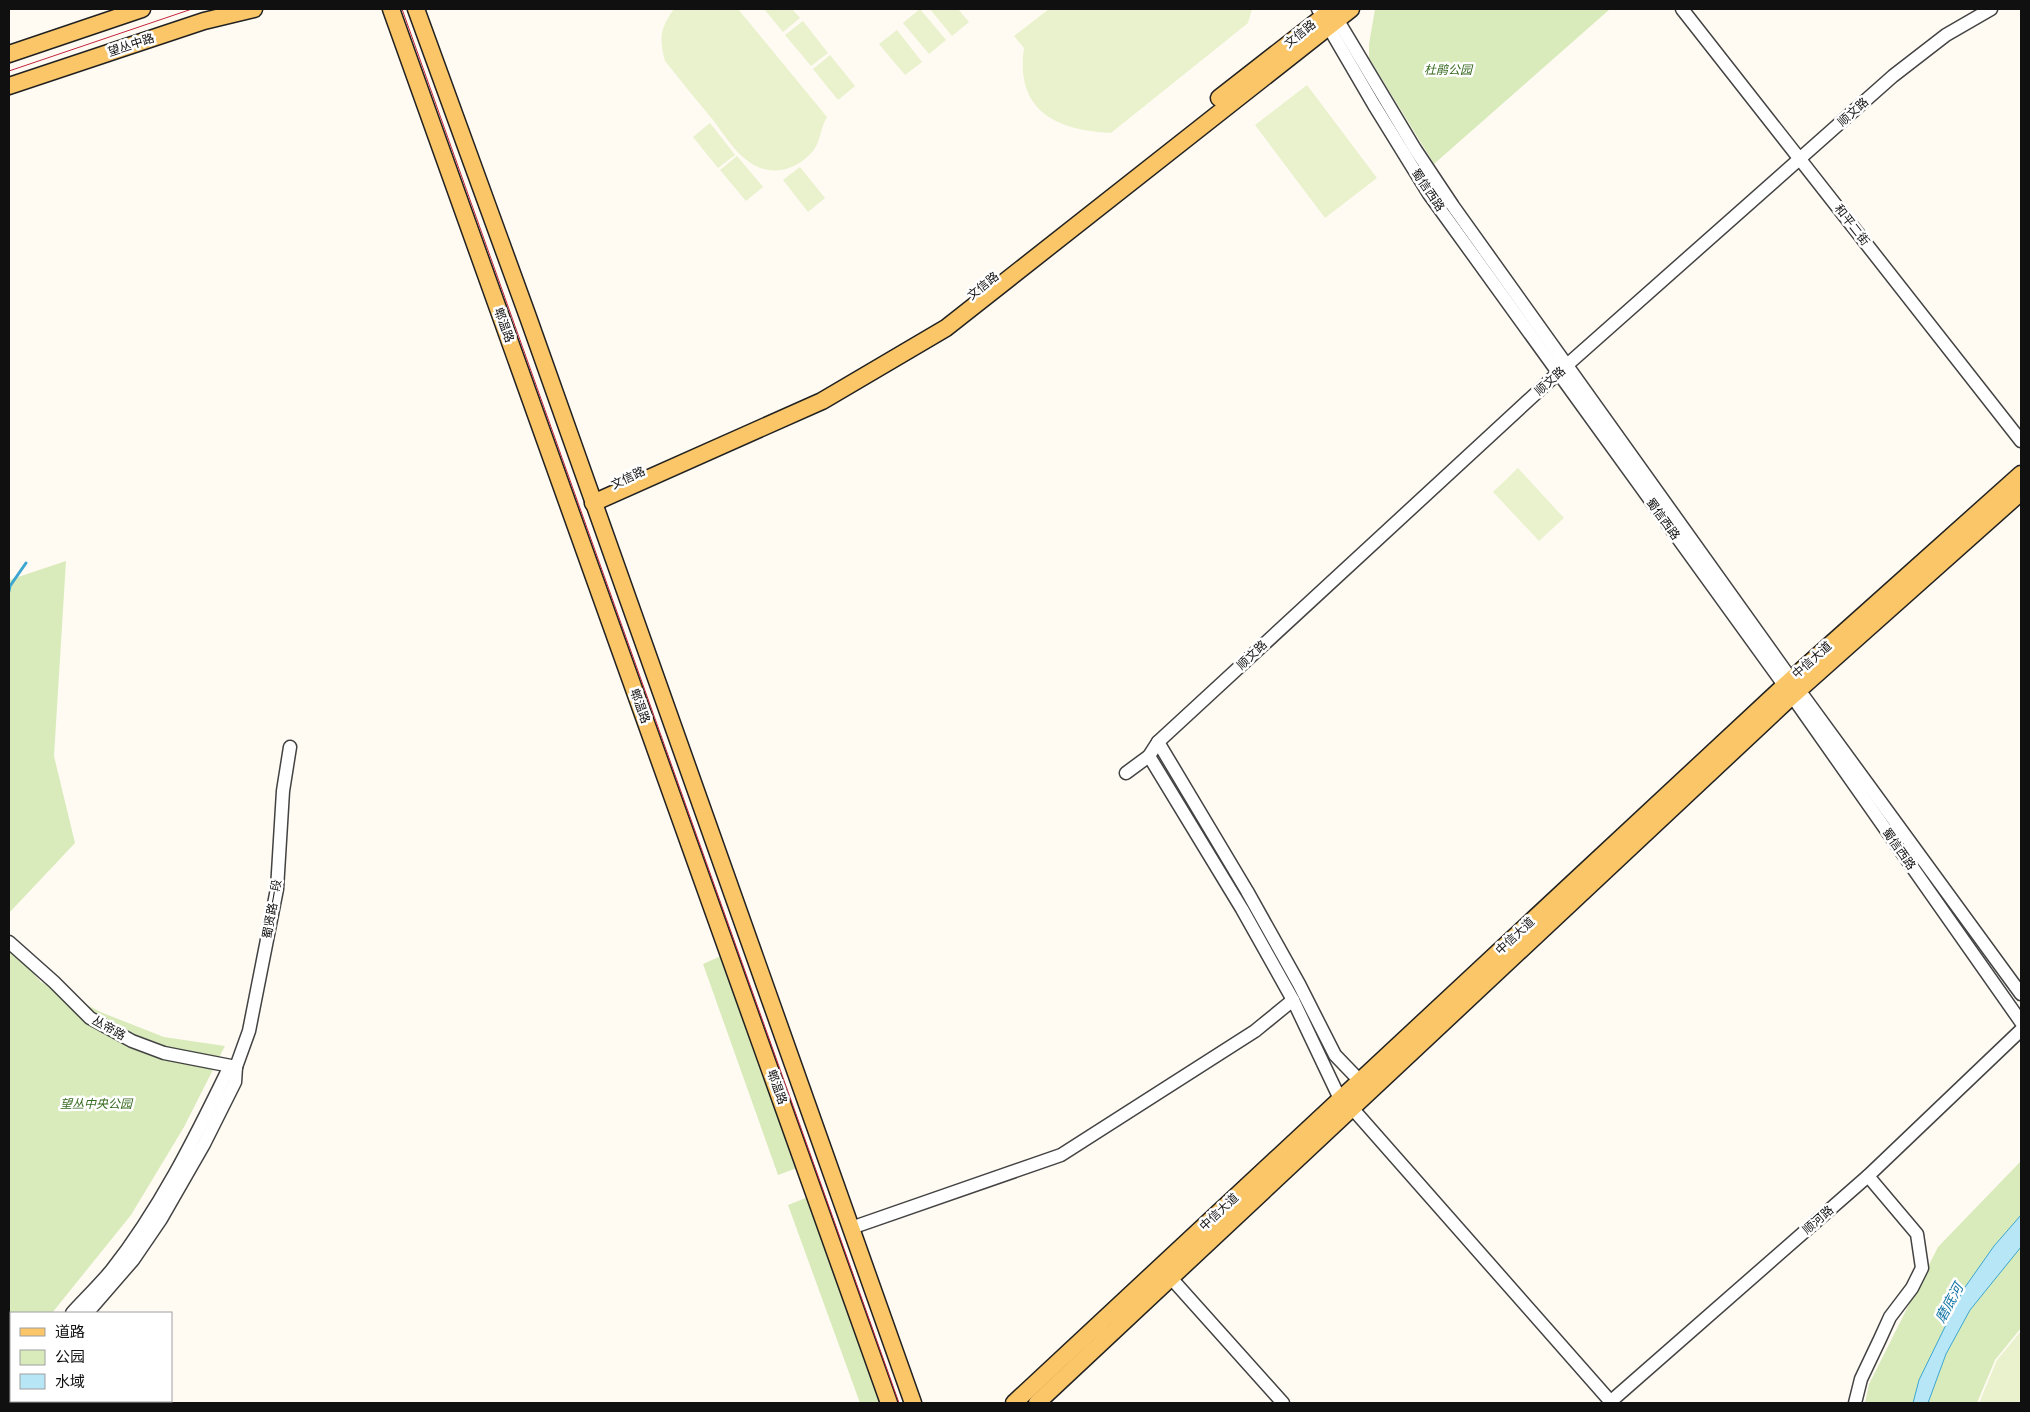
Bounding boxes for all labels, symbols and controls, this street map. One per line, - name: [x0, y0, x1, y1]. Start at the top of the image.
- street label: 文信路: [1281, 16, 1319, 52]
- street label: 望丛中路: [106, 30, 156, 60]
- park label: 杜鹃公园: [1424, 62, 1474, 78]
- street label: 顺文路: [1834, 94, 1872, 130]
- street label: 蜀信西路: [1408, 166, 1448, 214]
- street label: 和平二街: [1831, 201, 1873, 249]
- street label: 文信路: [964, 268, 1002, 304]
- street label: 郫温路: [490, 305, 518, 345]
- street label: 顺文路: [1531, 363, 1569, 399]
- street label: 文信路: [608, 463, 648, 493]
- street label: 蜀信西路: [1642, 495, 1684, 543]
- street label: 顺文路: [1233, 637, 1271, 673]
- street label: 中信大道: [1789, 638, 1835, 682]
- street label: 郫温路: [626, 686, 654, 726]
- street label: 蜀信西路: [1879, 825, 1919, 873]
- street label: 蜀贤路一段: [259, 878, 285, 940]
- street label: 中信大道: [1492, 914, 1538, 958]
- street label: 丛帝路: [89, 1012, 129, 1044]
- street label: 郫温路: [763, 1067, 791, 1107]
- park label: 望丛中央公园: [60, 1096, 134, 1112]
- street label: 中信大道: [1196, 1190, 1242, 1234]
- street label: 顺河路: [1799, 1202, 1837, 1238]
- water label: 磨底河: [1930, 1277, 1969, 1326]
- legend: [10, 1312, 172, 1402]
- text: 道路: [55, 1321, 85, 1342]
- text: 公园: [55, 1346, 85, 1367]
- text: 水域: [55, 1371, 85, 1392]

